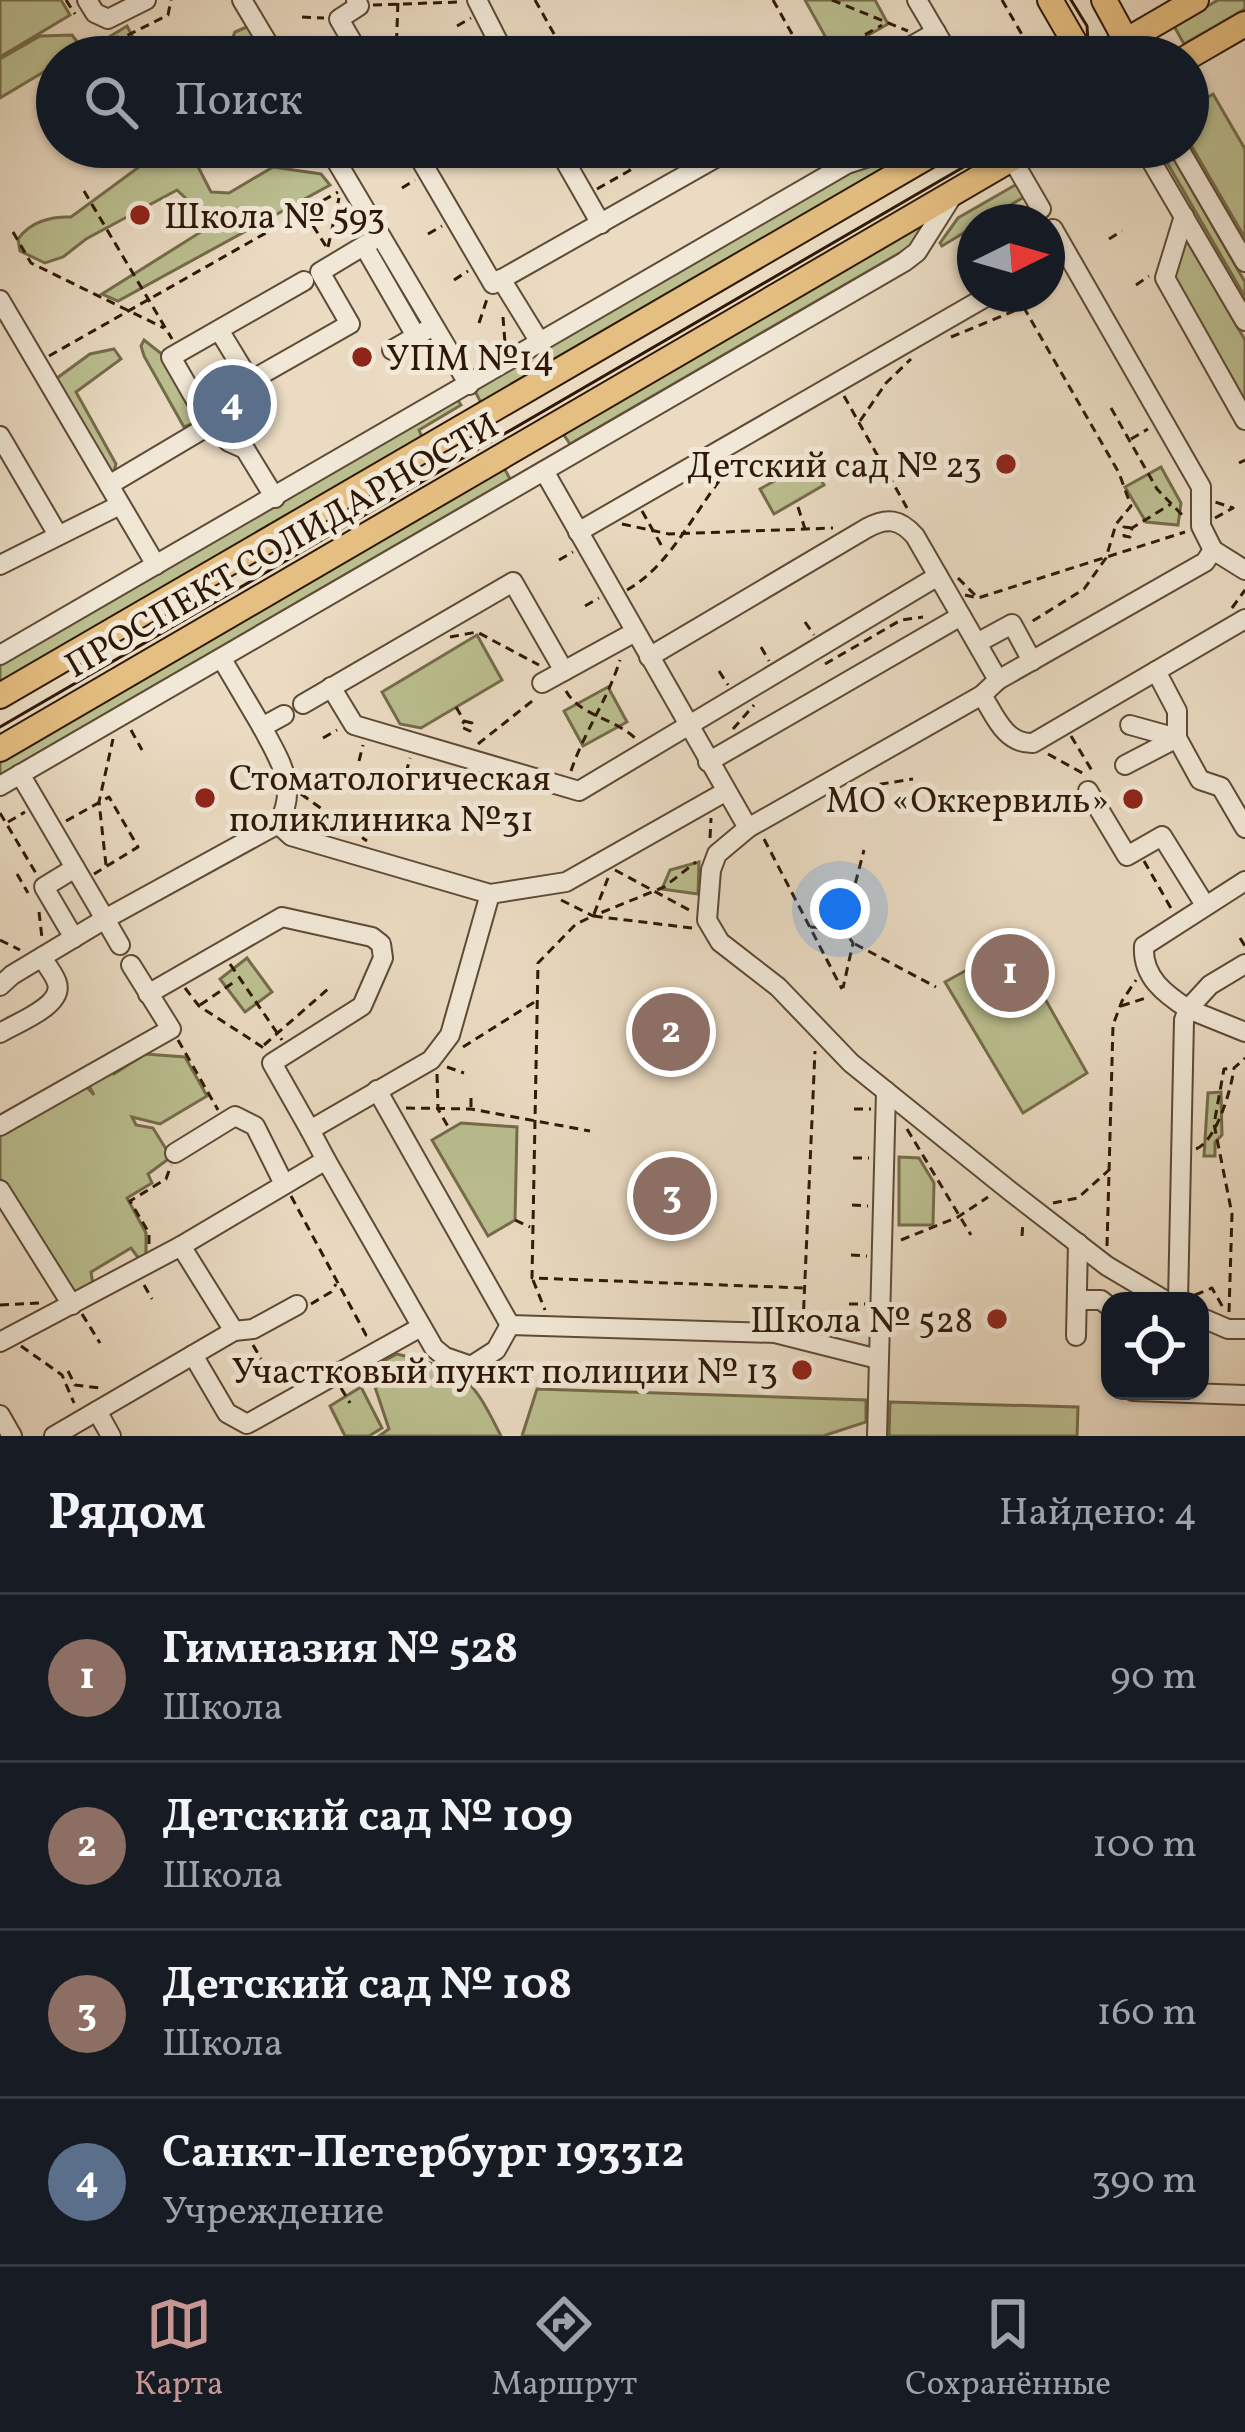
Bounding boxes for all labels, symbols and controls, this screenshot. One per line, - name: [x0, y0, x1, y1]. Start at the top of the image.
- search box: [36, 36, 1209, 168]
- icon: search: [78, 69, 144, 135]
- text: Поиск: [174, 71, 303, 134]
- place label: Школа № 593: [164, 194, 385, 244]
- marker: Школа № 593: [127, 202, 153, 228]
- north arrow: [957, 204, 1065, 312]
- place label: УПМ №14: [386, 336, 554, 386]
- marker: УПМ №14: [349, 344, 375, 370]
- pin: 4: [193, 359, 271, 449]
- street label: ПРОСПЕКТ СОЛИДАРНОСТИ: [57, 403, 509, 692]
- place label: Детский сад № 23: [687, 443, 982, 493]
- marker: Детский сад № 23: [993, 451, 1019, 477]
- place label: Стоматологическая поликлиника №31: [229, 756, 551, 847]
- place label: МО «Оккервиль»: [826, 778, 1109, 828]
- marker: Стоматологическая поликлиника №31: [192, 785, 218, 811]
- marker: МО «Оккервиль»: [1120, 786, 1146, 812]
- your location: [810, 879, 870, 939]
- pin: 1: [971, 928, 1049, 1018]
- pin: 2: [632, 987, 710, 1077]
- pin: 3: [633, 1151, 711, 1241]
- map controls: [1101, 1292, 1209, 1400]
- button: locate: [1101, 1292, 1209, 1400]
- place label: Школа № 528: [750, 1298, 973, 1348]
- marker: Школа № 528: [984, 1306, 1010, 1332]
- place label: Участковый пункт полиции № 13: [232, 1349, 778, 1399]
- marker: Участковый пункт полиции № 13: [789, 1357, 815, 1383]
- text: Рядом: [48, 1479, 206, 1550]
- text: Найдено: 4: [999, 1487, 1197, 1541]
- text: Гимназия № 528: [162, 1619, 518, 1682]
- text: 1: [79, 1651, 95, 1705]
- text: 90 m: [1110, 1651, 1197, 1705]
- text: Школа: [162, 1682, 283, 1736]
- text: Детский сад № 109: [162, 1787, 573, 1850]
- text: 2: [77, 1819, 97, 1873]
- text: 100 m: [1092, 1819, 1197, 1873]
- text: Школа: [162, 1850, 283, 1904]
- text: Детский сад № 108: [162, 1955, 572, 2018]
- text: 3: [77, 1987, 97, 2041]
- text: 160 m: [1096, 1987, 1197, 2041]
- text: Школа: [162, 2018, 283, 2072]
- text: Санкт-Петербург 193312: [162, 2123, 685, 2186]
- text: 4: [75, 2155, 99, 2209]
- text: 390 m: [1091, 2155, 1197, 2209]
- text: Учреждение: [162, 2186, 384, 2240]
- tab: Карта: [134, 2291, 224, 2409]
- tab: Маршрут: [492, 2291, 637, 2409]
- tab: Сохранённые: [905, 2291, 1111, 2409]

